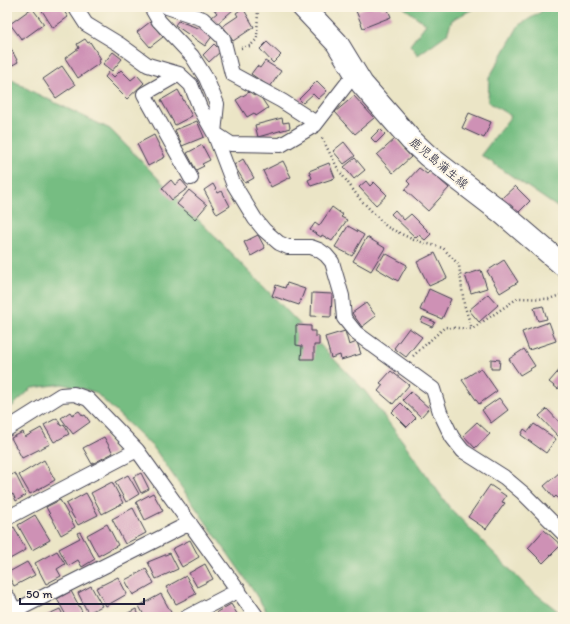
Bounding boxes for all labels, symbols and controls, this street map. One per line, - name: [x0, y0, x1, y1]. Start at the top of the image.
- street label: 鹿児島蒲生線: [407, 134, 471, 192]
- scale bar: [20, 580, 144, 606]
- text: 50 m: [26, 587, 52, 601]

